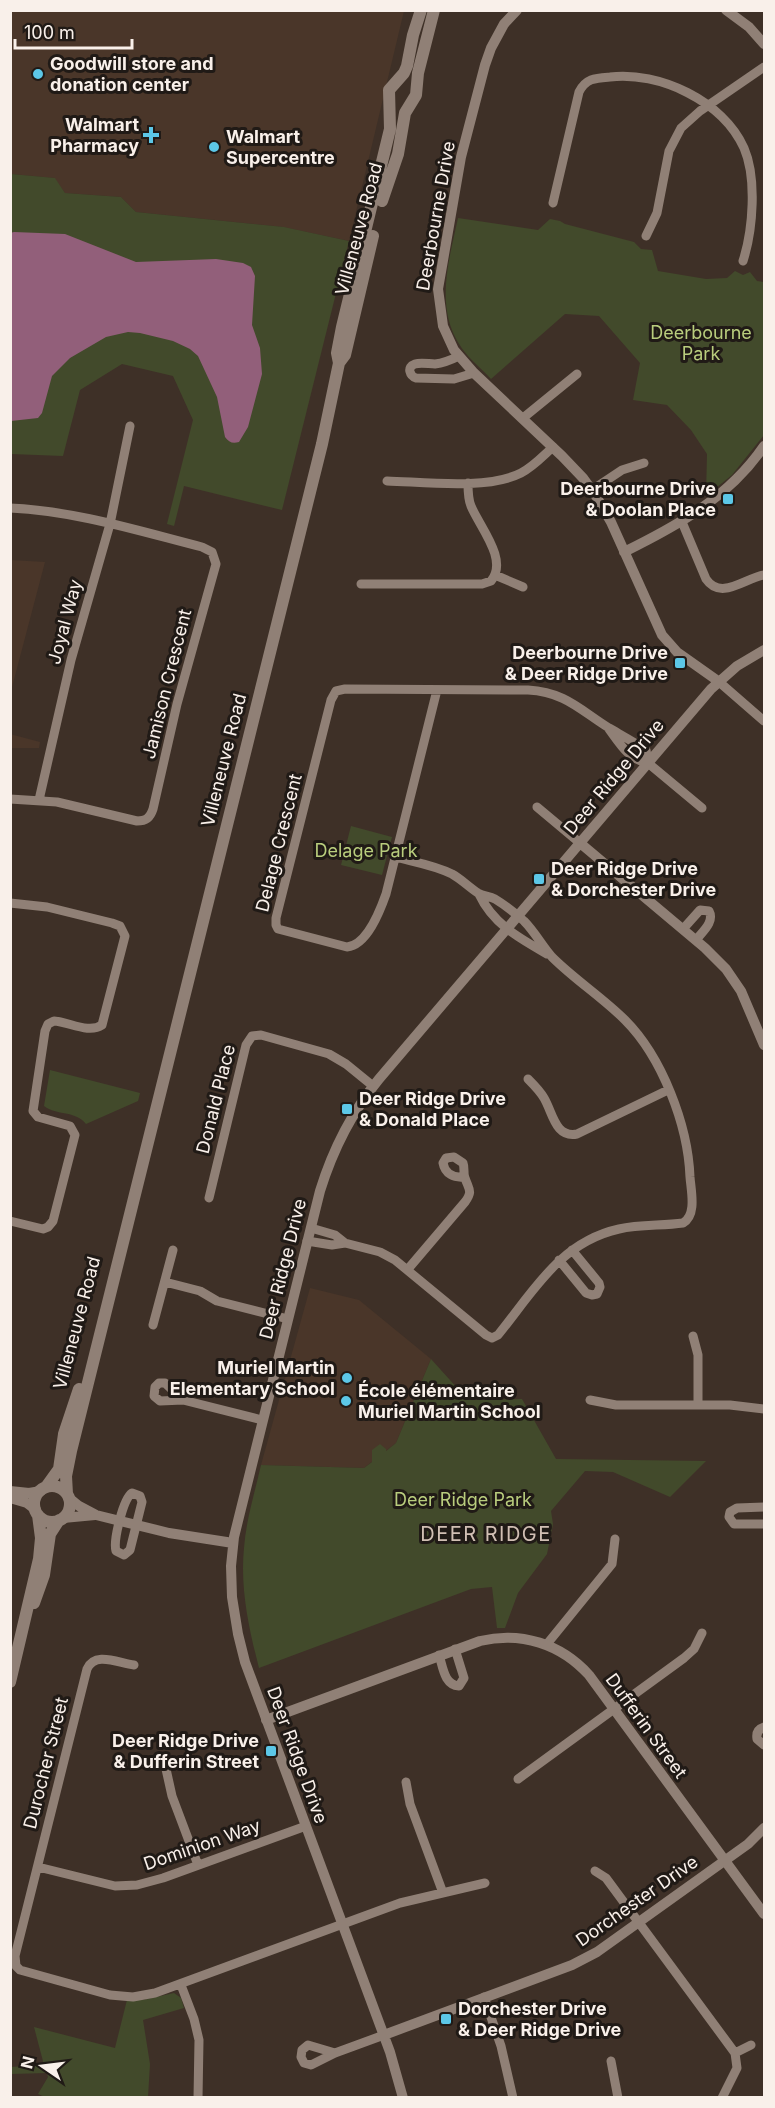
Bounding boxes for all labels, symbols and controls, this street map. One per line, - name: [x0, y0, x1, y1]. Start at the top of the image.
- scale bar: [15, 12, 132, 50]
- text: 100 m: [24, 22, 75, 43]
- place label: Goodwill store and donation center: [50, 53, 214, 95]
- marker: Goodwill store and donation center: [31, 67, 45, 81]
- place label: Walmart Pharmacy: [50, 114, 139, 156]
- place label: Walmart Supercentre: [226, 126, 335, 168]
- marker: Walmart Pharmacy: [144, 128, 158, 142]
- marker: Walmart Supercentre: [207, 140, 221, 154]
- street label: Deerbourne Drive: [412, 140, 459, 292]
- street label: Villeneuve Road: [331, 160, 386, 298]
- park label: Deerbourne Park: [650, 322, 752, 364]
- place label: Deerbourne Drive & Doolan Place: [560, 478, 716, 520]
- marker: Deerbourne Drive & Doolan Place: [721, 492, 735, 506]
- street label: Joyal Way: [43, 577, 86, 667]
- street label: Jamison Crescent: [138, 607, 195, 761]
- place label: Deerbourne Drive & Deer Ridge Drive: [505, 642, 668, 684]
- marker: Deerbourne Drive & Deer Ridge Drive: [673, 656, 687, 670]
- street label: Villeneuve Road: [197, 691, 250, 829]
- street label: Deer Ridge Drive: [559, 715, 668, 839]
- street label: Delage Crescent: [251, 772, 306, 914]
- park label: Delage Park: [314, 840, 418, 861]
- place label: Deer Ridge Drive & Dorchester Drive: [551, 858, 716, 900]
- marker: Deer Ridge Drive & Dorchester Drive: [532, 872, 546, 886]
- street label: Donald Place: [192, 1042, 239, 1156]
- place label: Deer Ridge Drive & Donald Place: [359, 1088, 506, 1130]
- marker: Deer Ridge Drive & Donald Place: [340, 1102, 354, 1116]
- street label: Deer Ridge Drive: [255, 1196, 310, 1341]
- street label: Villeneuve Road: [49, 1254, 104, 1392]
- place label: Muriel Martin Elementary School: [170, 1357, 335, 1399]
- marker: Muriel Martin Elementary School: [340, 1371, 354, 1385]
- place label: École élémentaire Muriel Martin School: [358, 1380, 541, 1422]
- marker: École élémentaire Muriel Martin School: [339, 1394, 353, 1408]
- park label: Deer Ridge Park: [394, 1489, 532, 1510]
- district label: DEER RIDGE: [420, 1522, 552, 1546]
- street label: Dufferin Street: [601, 1669, 691, 1782]
- street label: Deer Ridge Drive: [263, 1684, 332, 1826]
- street label: Durocher Street: [19, 1695, 72, 1831]
- place label: Deer Ridge Drive & Dufferin Street: [112, 1730, 259, 1772]
- marker: Deer Ridge Drive & Dufferin Street: [264, 1744, 278, 1758]
- street label: Dominion Way: [141, 1815, 263, 1874]
- street label: Dorchester Drive: [572, 1851, 702, 1950]
- place label: Dorchester Drive & Deer Ridge Drive: [458, 1998, 622, 2040]
- marker: Dorchester Drive & Deer Ridge Drive: [439, 2012, 453, 2026]
- north arrow: [12, 2036, 72, 2096]
- text: N: [16, 2054, 39, 2071]

